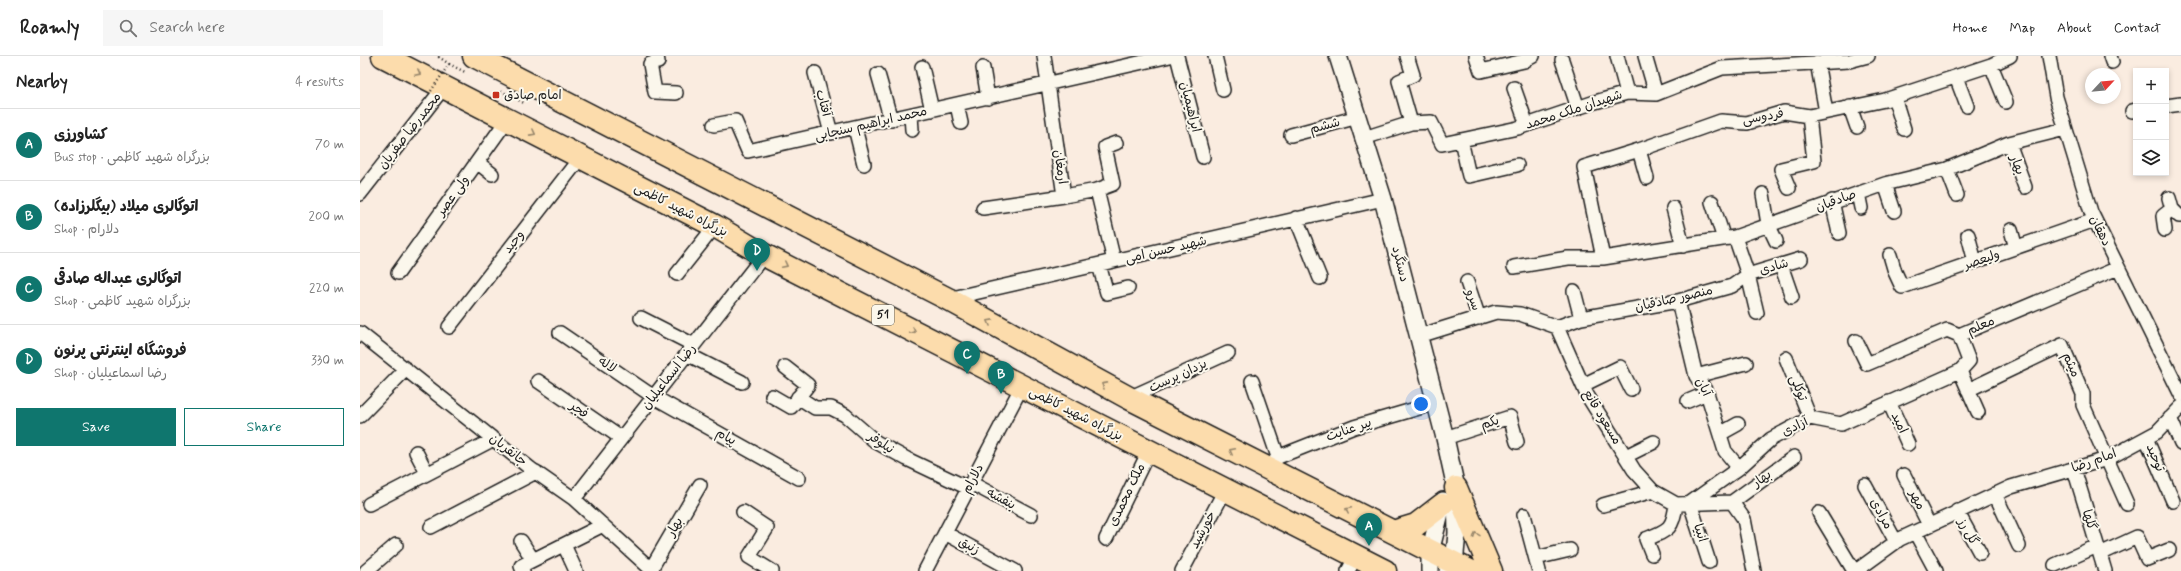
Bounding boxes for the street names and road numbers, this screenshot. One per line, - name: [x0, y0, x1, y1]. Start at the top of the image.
- street label: ابراهیمیان: [1175, 80, 1205, 134]
- street label: شهیدان ملک محمد: [1523, 86, 1625, 134]
- street label: آفتاب: [811, 88, 835, 119]
- street label: محمدرضا صفریان: [375, 89, 445, 173]
- street label: محمد ابراهیم سنجابی: [813, 103, 929, 146]
- street label: فردوسی: [1741, 105, 1785, 129]
- street label: ششم: [1308, 114, 1342, 139]
- street label: ارمغان: [1049, 149, 1071, 185]
- street label: بهار: [2005, 152, 2028, 177]
- street label: ولی عصر: [432, 172, 473, 220]
- street label: بزرگراه شهید کاظمی: [631, 179, 731, 241]
- street label: صادقیان: [1813, 186, 1859, 216]
- street label: دهقان: [2085, 213, 2115, 249]
- street label: وحید: [500, 227, 528, 257]
- street label: شهید حسن امی: [1124, 232, 1208, 268]
- street label: دستگرد: [1387, 244, 1413, 284]
- street label: ولیعصر: [1961, 246, 2002, 274]
- street label: شادی: [1757, 255, 1791, 279]
- street label: منصور صادقیان: [1633, 282, 1715, 316]
- street label: سرو: [1461, 286, 1484, 313]
- road number: 51: [872, 305, 894, 325]
- street label: معلم: [1965, 313, 1998, 340]
- street label: رضا اسماعیلیان: [638, 341, 700, 413]
- street label: میثم: [2057, 350, 2084, 380]
- street label: لاله: [595, 353, 619, 377]
- street label: یزدان پرست: [1146, 355, 1210, 397]
- street label: توکلی: [1785, 372, 1811, 404]
- street label: آبان: [1691, 375, 1715, 400]
- street label: بزرگراه شهید کاظمی: [1026, 383, 1126, 445]
- street label: مسعود قانع: [1578, 386, 1625, 448]
- street label: فجر: [565, 397, 592, 423]
- street label: امید: [1887, 410, 1911, 436]
- street label: یکم: [1479, 412, 1502, 435]
- street label: آزادی: [1779, 413, 1812, 441]
- street label: پیر عنایت: [1324, 414, 1374, 446]
- street label: پیام: [712, 425, 739, 450]
- street label: نیلوفر: [864, 428, 897, 458]
- street label: جانقربان: [486, 430, 530, 470]
- street label: توحید: [2142, 441, 2169, 475]
- street label: امام رضا: [2069, 445, 2119, 478]
- street label: دلارام: [958, 461, 989, 497]
- street label: ملک محمدی: [1104, 461, 1150, 529]
- street label: بهار: [1748, 466, 1775, 492]
- street label: بنفشه: [983, 484, 1019, 514]
- street label: مهر: [1905, 486, 1929, 513]
- street label: مرادی: [1866, 496, 1896, 532]
- street label: خورشید: [1186, 508, 1220, 552]
- street label: گلها: [2078, 508, 2100, 533]
- street label: بهار: [662, 514, 687, 541]
- street label: گل رز: [1953, 515, 1983, 549]
- street label: انبیا: [1689, 522, 1711, 544]
- street label: زنبق: [955, 533, 983, 559]

